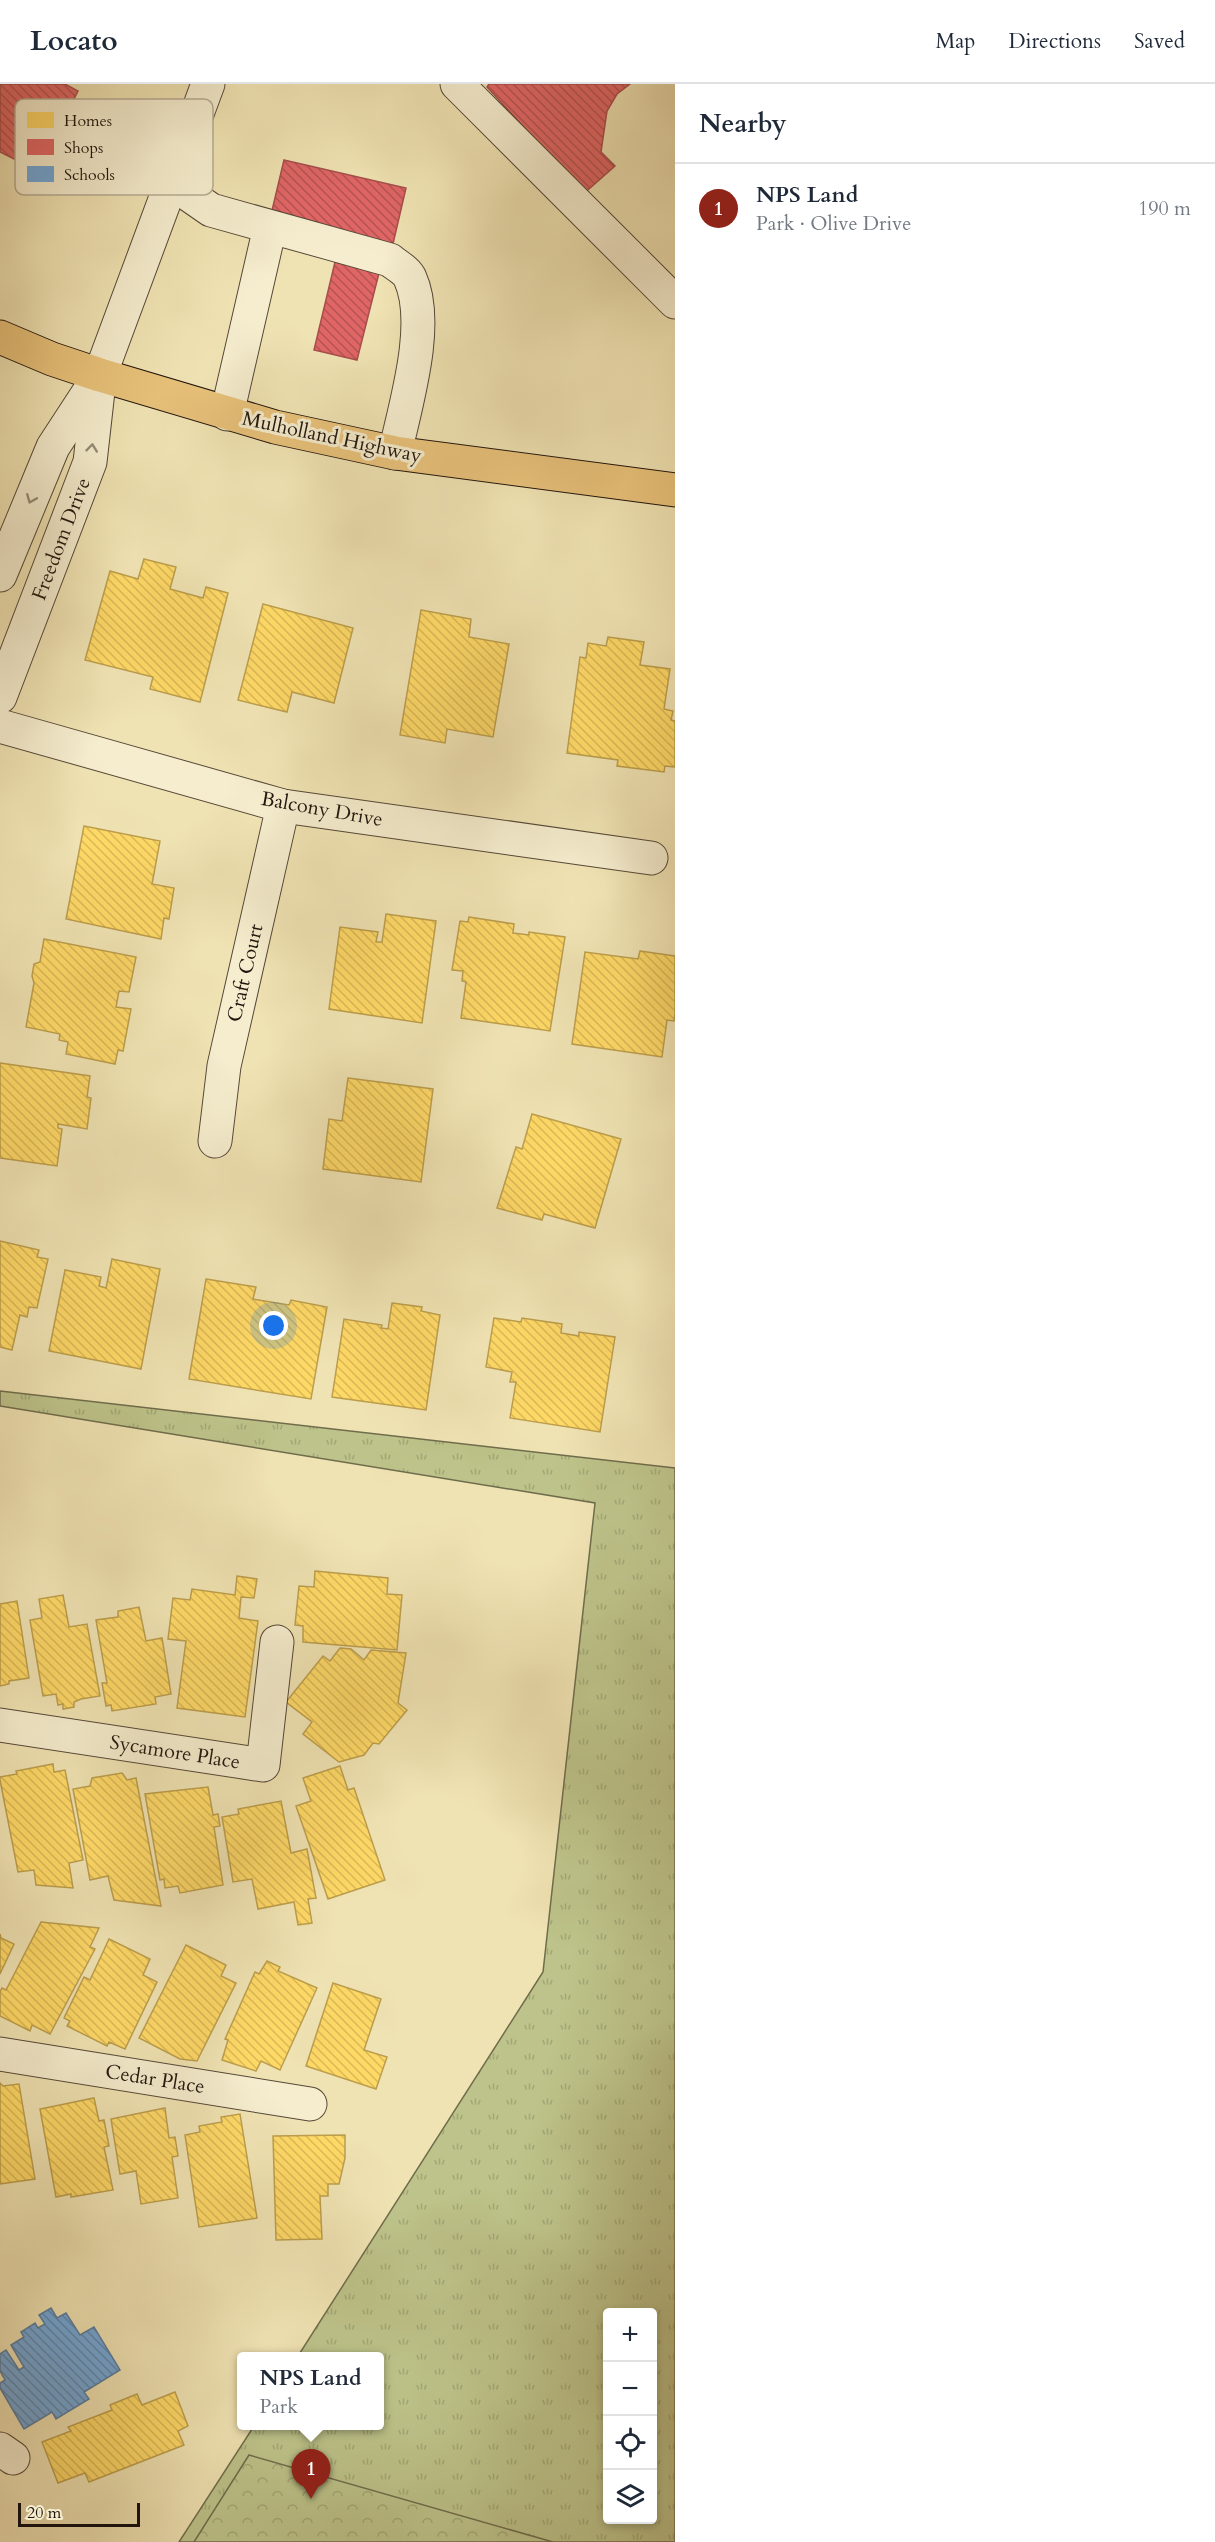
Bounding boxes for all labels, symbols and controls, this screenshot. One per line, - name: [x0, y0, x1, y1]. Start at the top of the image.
- text: Locato: [30, 22, 118, 60]
- text: Map: [935, 27, 975, 56]
- text: Directions: [1008, 27, 1101, 56]
- text: Saved: [1134, 27, 1185, 56]
- legend: [15, 99, 213, 195]
- text: Nearby: [699, 106, 787, 141]
- text: Homes: [64, 110, 112, 132]
- text: Shops: [64, 137, 103, 159]
- text: Schools: [64, 164, 115, 186]
- text: NPS Land: [756, 180, 858, 210]
- text: 1: [713, 195, 724, 222]
- text: 190 m: [1138, 195, 1191, 222]
- text: Park · Olive Drive: [756, 210, 911, 237]
- street label: Mulholland Highway: [240, 405, 425, 469]
- one-way arrow: [85, 443, 98, 453]
- street label: Freedom Drive: [25, 474, 97, 604]
- one-way arrow: [26, 493, 38, 504]
- street label: Balcony Drive: [259, 785, 385, 833]
- street label: Craft Court: [221, 921, 270, 1025]
- your location: [259, 1311, 288, 1340]
- street label: Sycamore Place: [108, 1728, 242, 1776]
- street label: Cedar Place: [103, 2058, 207, 2100]
- map controls: [603, 2308, 657, 2524]
- button: +: [603, 2308, 657, 2362]
- popup: [237, 2352, 384, 2430]
- button: −: [603, 2362, 657, 2416]
- text: NPS Land: [259, 2363, 362, 2393]
- text: Park: [259, 2393, 298, 2420]
- button: locate: [603, 2416, 657, 2470]
- pin: 1: [292, 2450, 330, 2499]
- button: layers: [603, 2470, 657, 2524]
- scale bar: [18, 2500, 140, 2528]
- text: 20 m: [27, 2502, 61, 2524]

